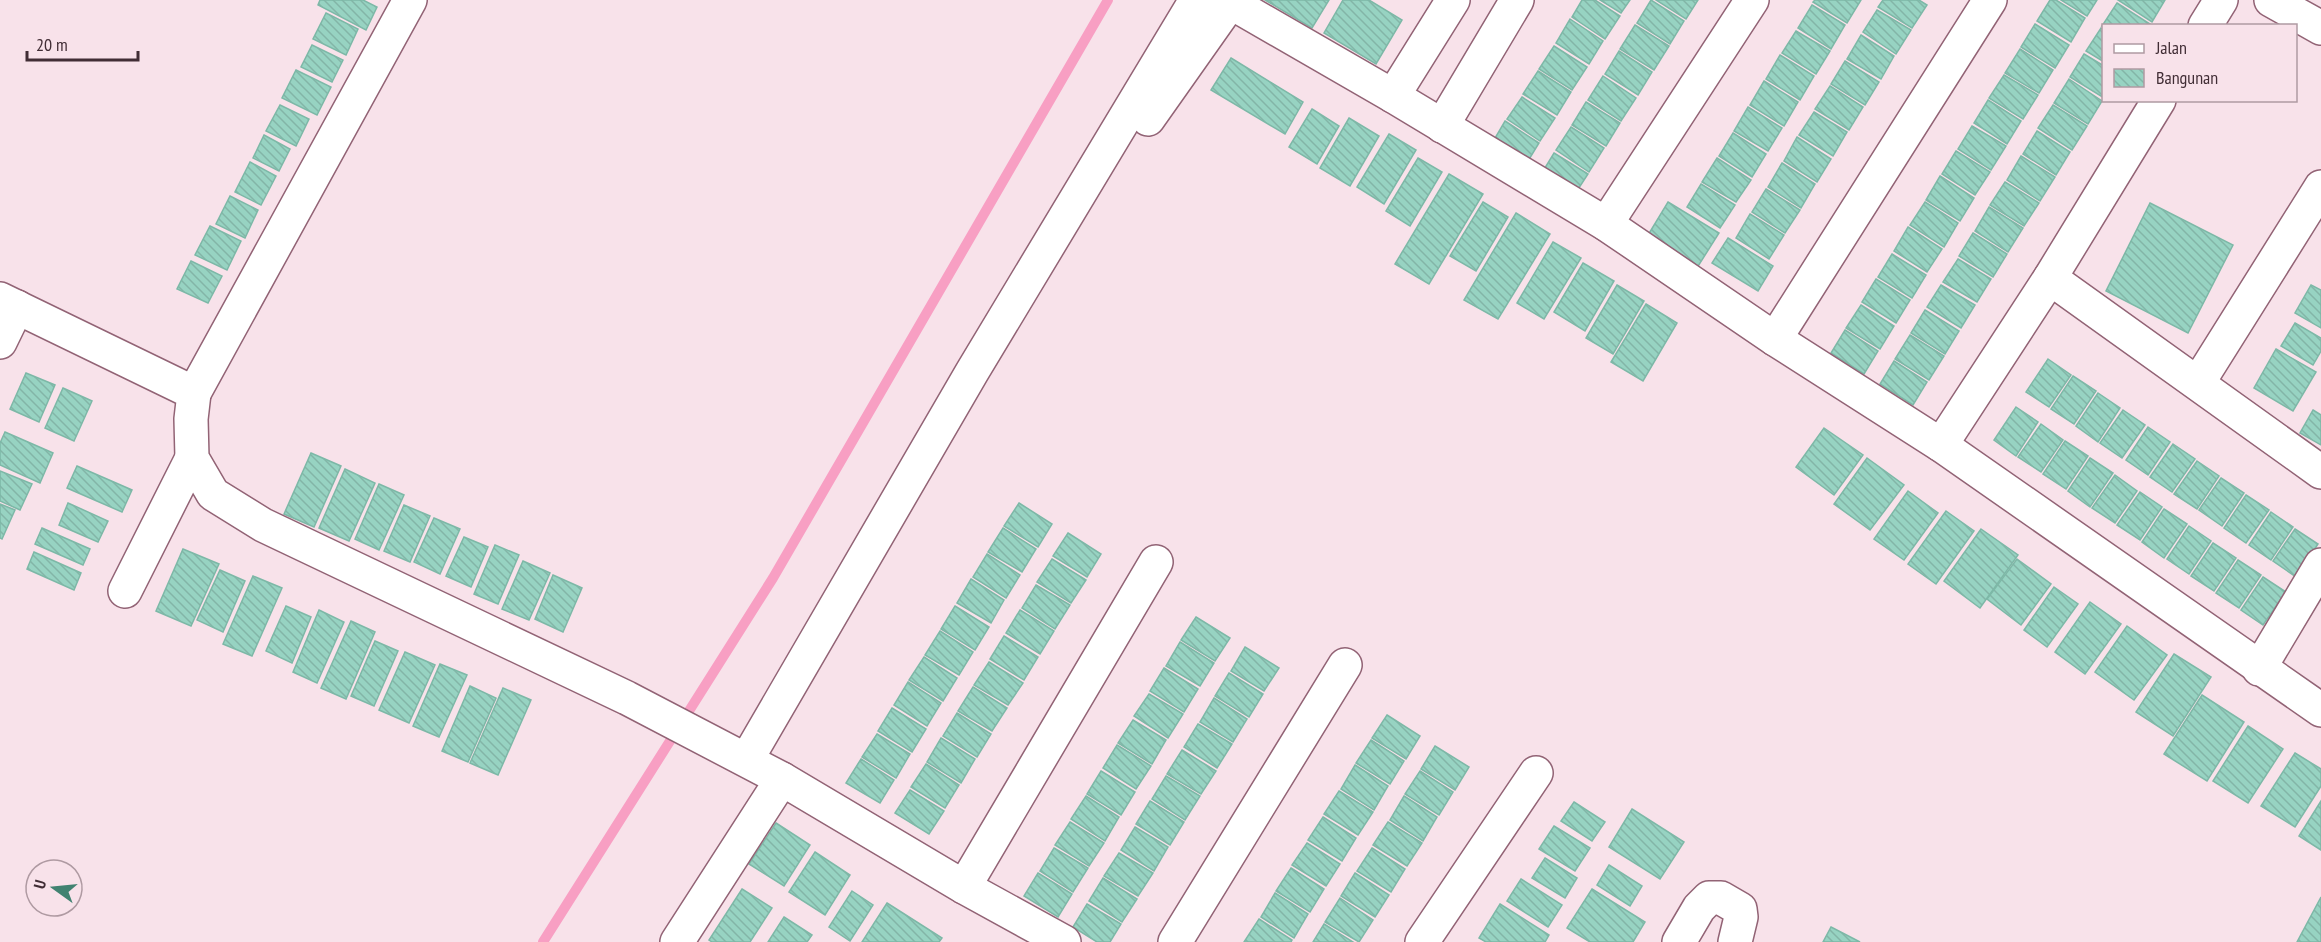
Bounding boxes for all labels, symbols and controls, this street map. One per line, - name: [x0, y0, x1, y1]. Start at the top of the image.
- scale bar: [27, 24, 138, 62]
- legend: [2102, 24, 2297, 102]
- text: 20 m: [36, 33, 68, 56]
- text: Jalan: [2155, 36, 2187, 59]
- text: Bangunan: [2156, 66, 2218, 89]
- north arrow: [24, 858, 84, 918]
- text: U: [29, 878, 50, 891]

